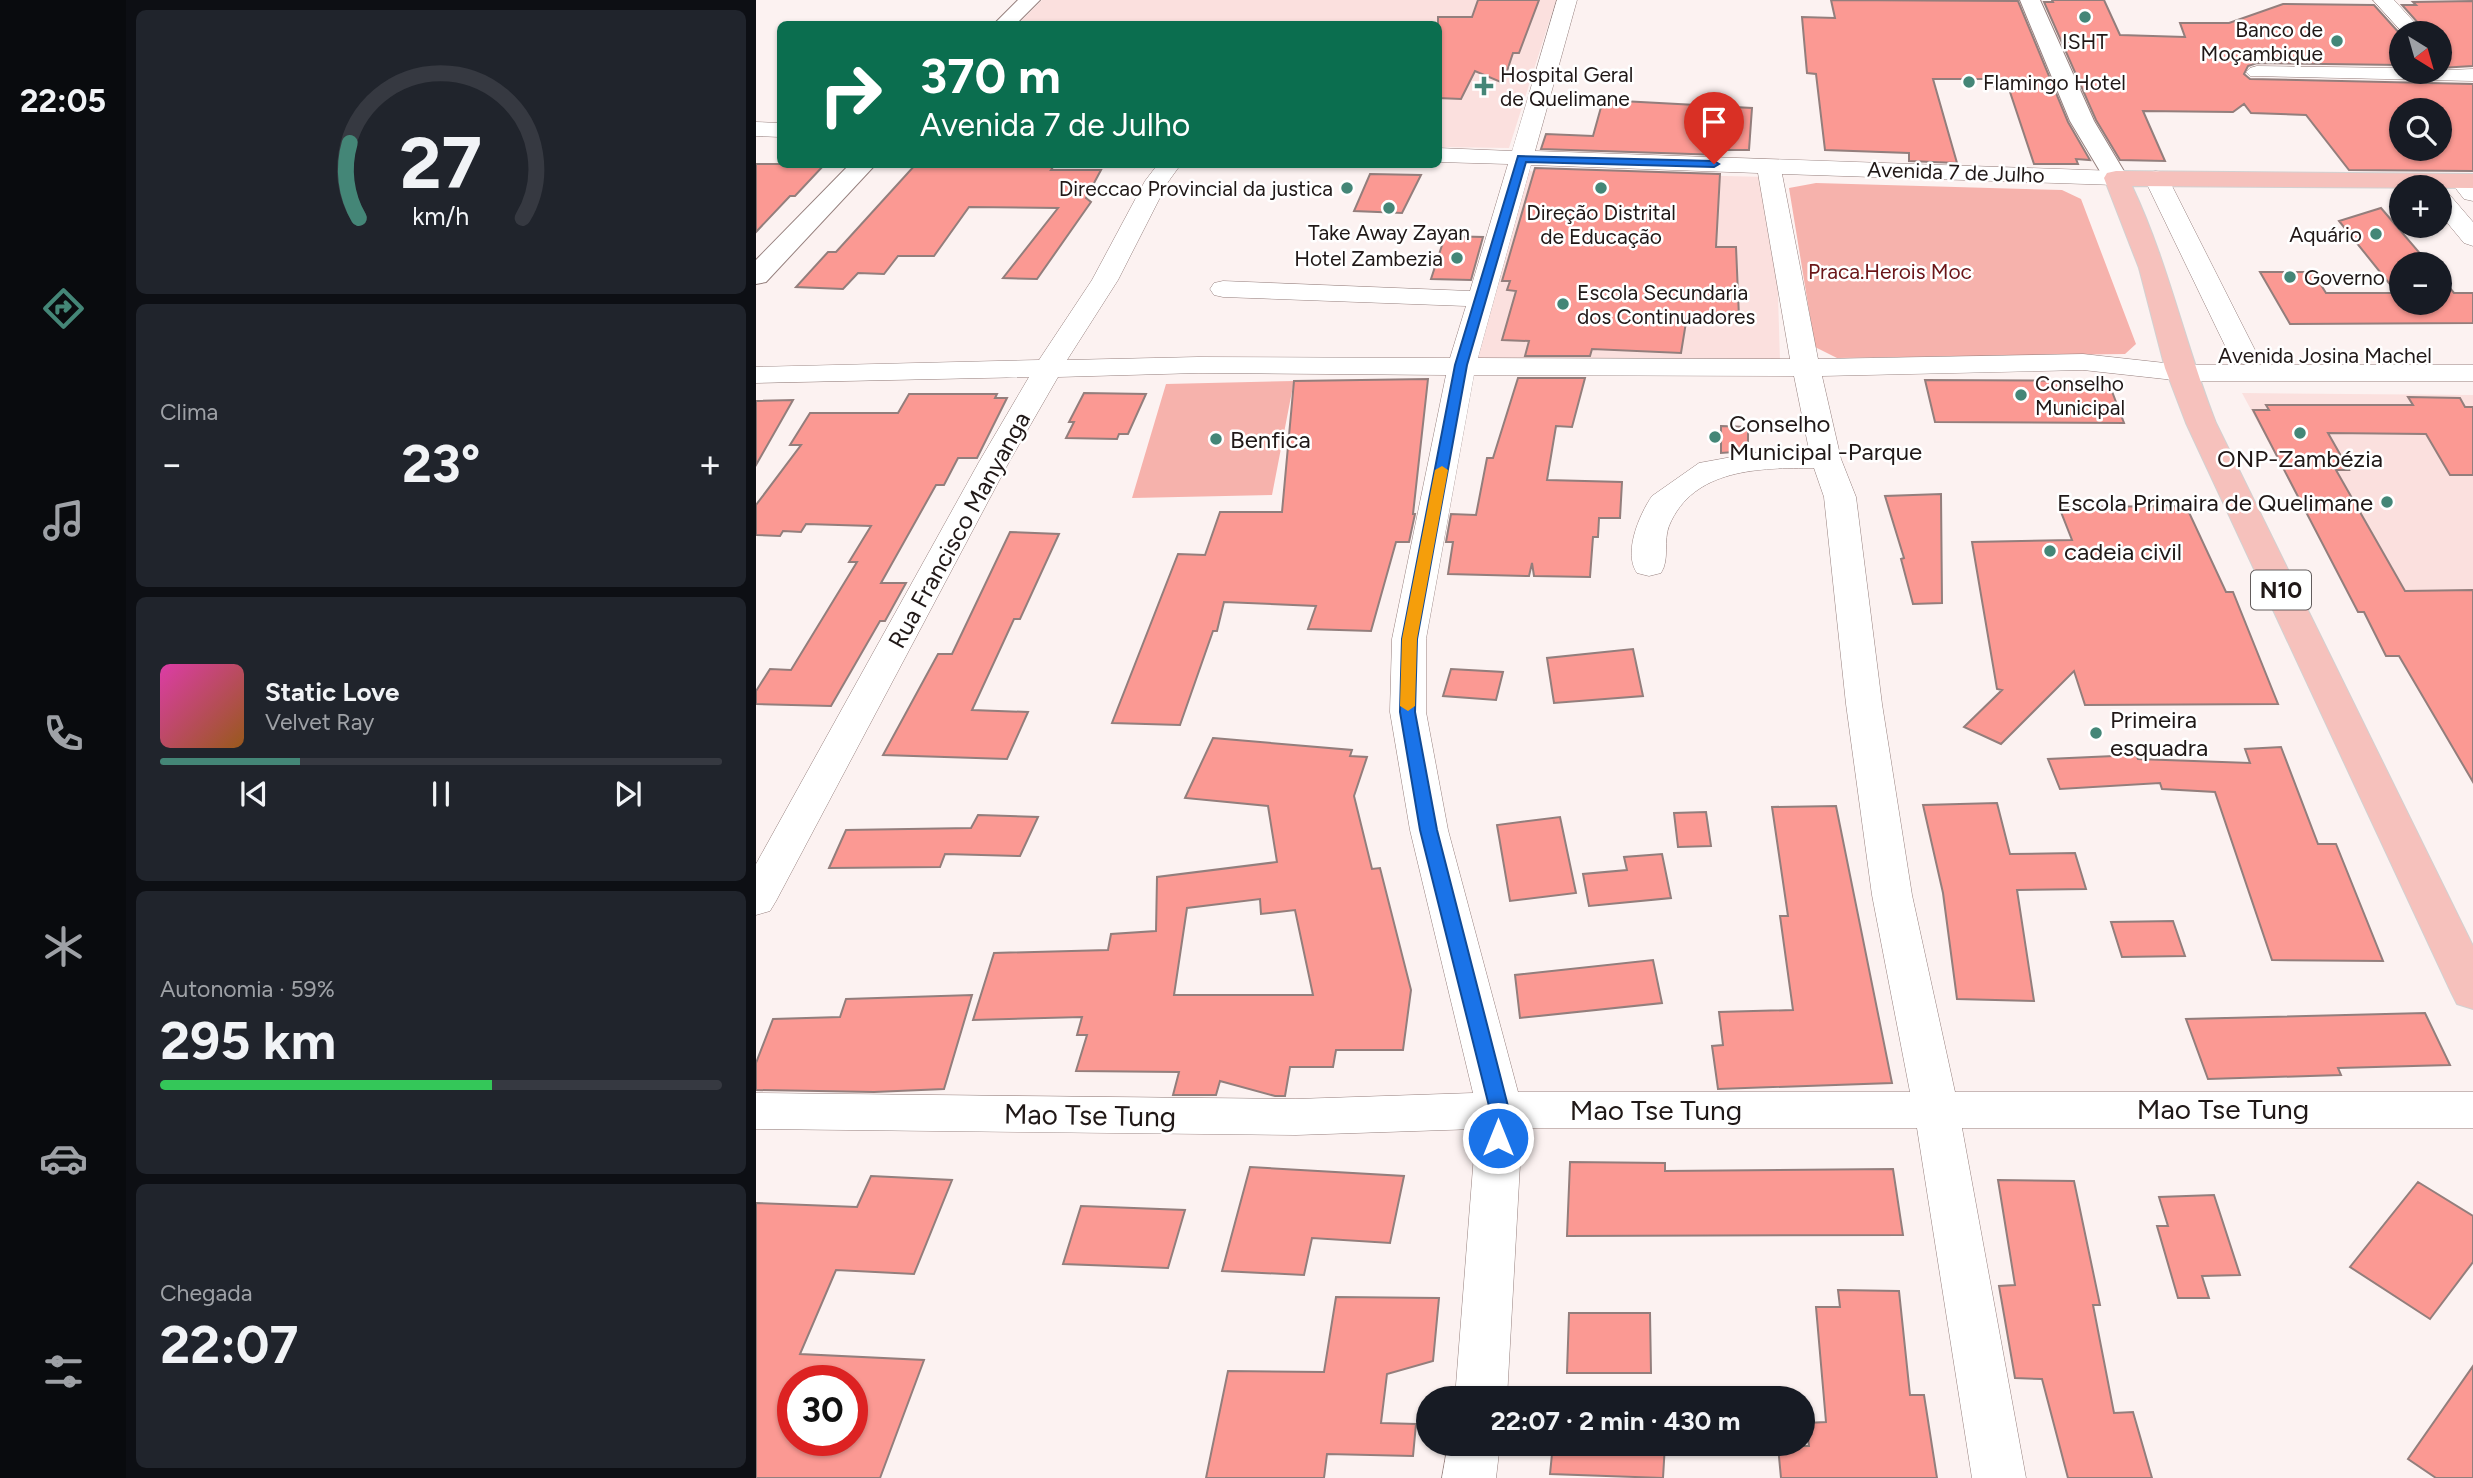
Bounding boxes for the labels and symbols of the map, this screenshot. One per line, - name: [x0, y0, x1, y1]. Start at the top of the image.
- marker: ISHT: [2077, 9, 2093, 25]
- place label: Banco de Moçambique: [2201, 17, 2323, 66]
- north arrow: [2389, 21, 2452, 84]
- place label: ISHT: [2062, 29, 2108, 54]
- marker: Banco de Moçambique: [2329, 33, 2345, 49]
- place label: Hospital Geral de Quelimane: [1500, 62, 1633, 111]
- place label: Flamingo Hotel: [1983, 70, 2126, 95]
- marker: Flamingo Hotel: [1961, 74, 1977, 90]
- marker: Hospital Geral de Quelimane: [1474, 76, 1494, 96]
- pin: [1684, 92, 1744, 164]
- street label: Avenida 7 de Julho: [1867, 156, 2045, 188]
- place label: Direccao Provincial da justica: [1059, 176, 1333, 201]
- marker: Direccao Provincial da justica: [1339, 180, 1355, 196]
- marker: Direção Distrital de Educação: [1593, 180, 1609, 196]
- marker: Take Away Zayan: [1381, 200, 1397, 216]
- place label: Direção Distrital de Educação: [1526, 200, 1676, 249]
- place label: Take Away Zayan: [1308, 220, 1470, 245]
- place label: Aquário: [2289, 222, 2362, 247]
- marker: Aquário: [2368, 226, 2384, 242]
- place label: Hotel Zambezia: [1294, 246, 1443, 271]
- marker: Hotel Zambezia: [1449, 250, 1465, 266]
- park label: Praca.Herois Moc: [1808, 259, 1972, 284]
- place label: Governo: [2304, 265, 2385, 290]
- marker: Governo: [2282, 269, 2298, 285]
- place label: Escola Secundaria dos Continuadores: [1577, 280, 1755, 329]
- marker: Escola Secundaria dos Continuadores: [1555, 296, 1571, 312]
- street label: Avenida Josina Machel: [2218, 343, 2432, 368]
- place label: Conselho Municipal: [2035, 371, 2125, 420]
- marker: Conselho Municipal: [2013, 387, 2029, 403]
- street label: Rua Francisco Manyanga: [882, 407, 1036, 653]
- place label: Conselho Municipal -Parque: [1729, 409, 1922, 466]
- place label: Benfica: [1230, 425, 1311, 454]
- marker: ONP-Zambézia: [2292, 425, 2308, 441]
- marker: Conselho Municipal -Parque: [1707, 429, 1723, 445]
- marker: Benfica: [1208, 431, 1224, 447]
- place label: ONP-Zambézia: [2217, 444, 2383, 473]
- place label: Escola Primaira de Quelimane: [2057, 488, 2373, 517]
- marker: Escola Primaira de Quelimane: [2379, 494, 2395, 510]
- place label: cadeia civil: [2064, 537, 2182, 566]
- marker: cadeia civil: [2042, 543, 2058, 559]
- road number: N10: [2251, 570, 2311, 610]
- place label: Primeira esquadra: [2110, 705, 2208, 762]
- marker: Primeira esquadra: [2088, 725, 2104, 741]
- street label: Mao Tse Tung: [2137, 1092, 2309, 1126]
- street label: Mao Tse Tung: [1570, 1093, 1742, 1127]
- street label: Mao Tse Tung: [1004, 1096, 1176, 1134]
- position arrow: [1461, 1101, 1535, 1175]
- speed limit sign: 30: [777, 1365, 868, 1456]

